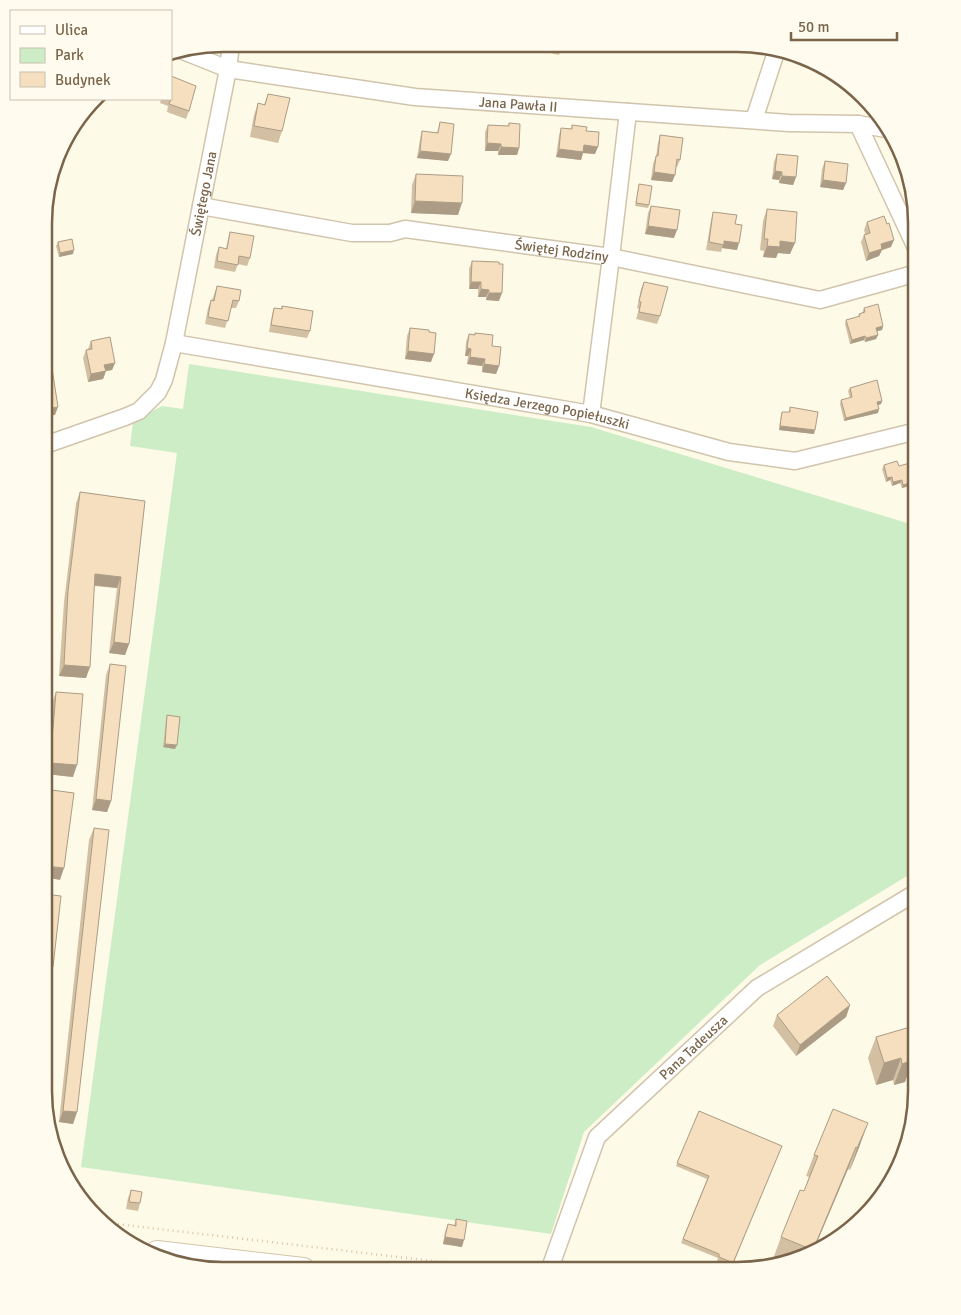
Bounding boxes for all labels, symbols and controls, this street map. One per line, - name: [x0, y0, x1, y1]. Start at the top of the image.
- legend: [10, 10, 172, 100]
- scale bar: [791, 10, 897, 42]
- text: 50 m: [798, 18, 829, 36]
- text: Ulica: [55, 21, 88, 39]
- text: Park: [55, 46, 84, 64]
- text: Budynek: [55, 71, 111, 89]
- street label: Jana Pawła II: [478, 93, 558, 115]
- street label: Świętego Jana: [187, 150, 220, 237]
- street label: Świętej Rodziny: [514, 236, 610, 265]
- street label: Księdza Jerzego Popiełuszki: [464, 384, 631, 433]
- street label: Pana Tadeusza: [656, 1011, 731, 1083]

